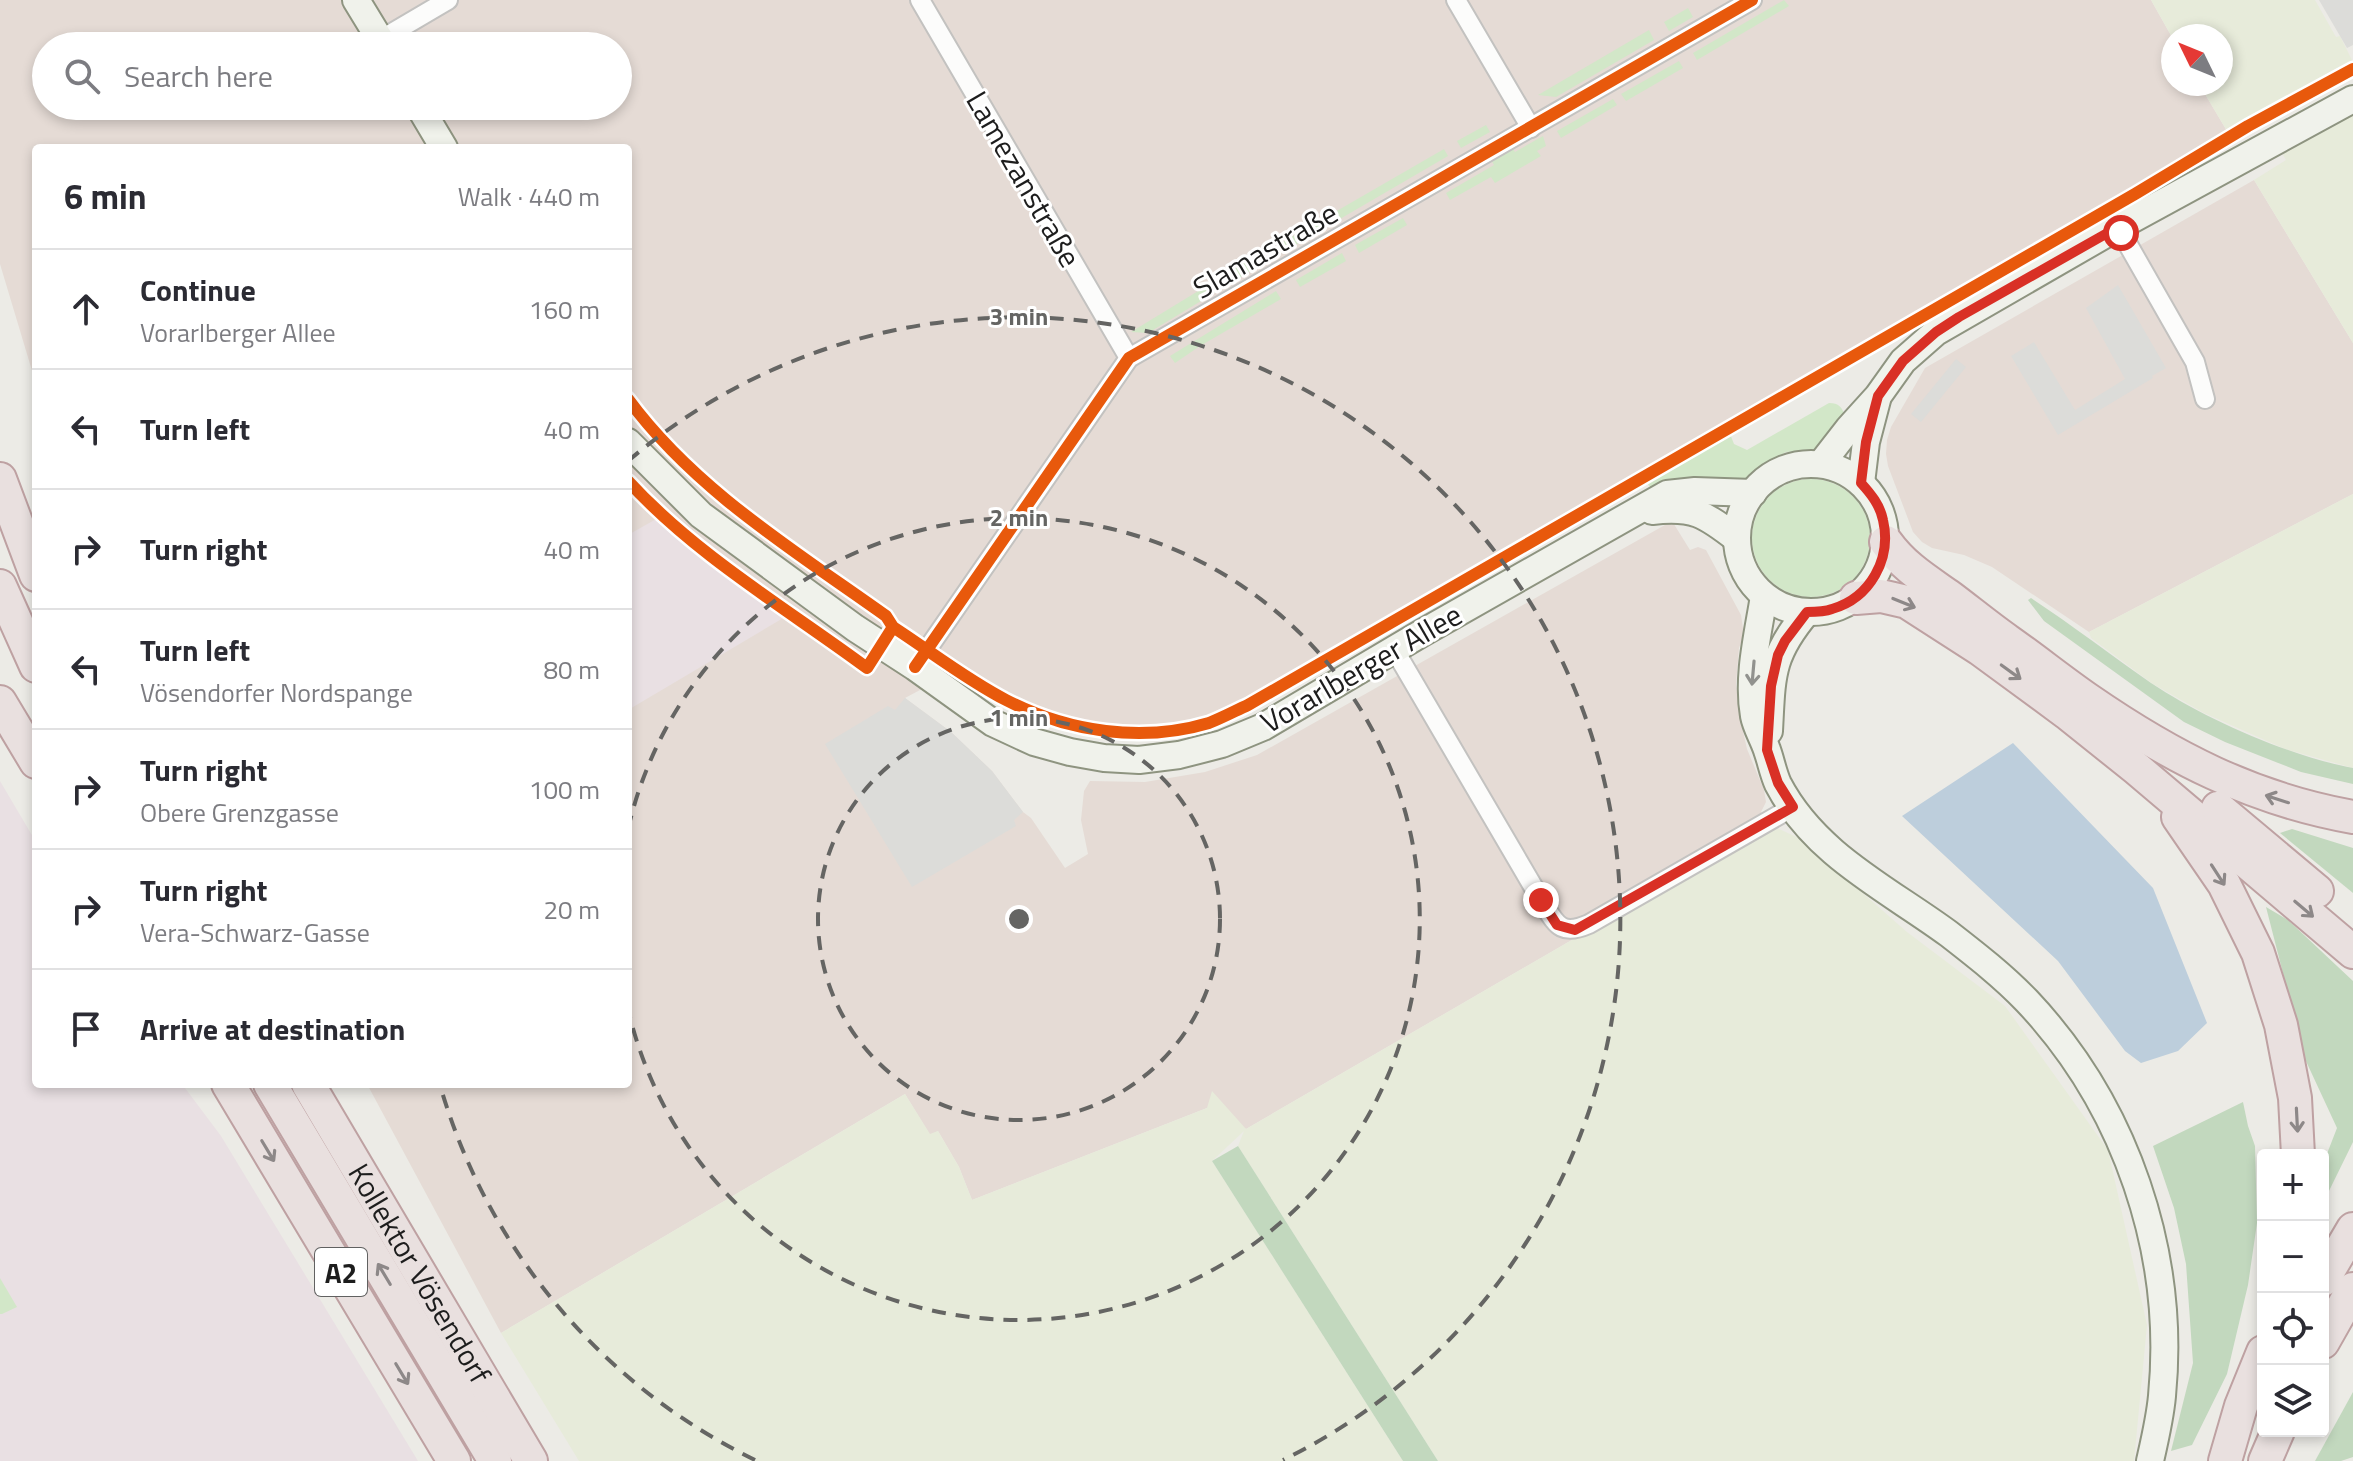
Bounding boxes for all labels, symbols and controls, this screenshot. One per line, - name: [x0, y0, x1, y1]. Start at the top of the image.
- north arrow: [2161, 24, 2233, 96]
- search box: [32, 32, 632, 120]
- text: Search here: [124, 53, 273, 99]
- icon: search: [60, 54, 104, 98]
- street label: Lamezanstraße: [955, 82, 1093, 276]
- text: 6 min: [64, 170, 147, 222]
- text: Walk · 440 m: [458, 177, 600, 216]
- street label: Slamastraße: [1184, 190, 1346, 310]
- route start: [2103, 215, 2139, 251]
- text: Continue: [140, 267, 256, 313]
- icon: ahead: [64, 287, 108, 331]
- text: 160 m: [529, 290, 600, 329]
- text: 3 min: [990, 298, 1048, 334]
- text: Vorarlberger Allee: [140, 313, 336, 352]
- text: Turn left: [140, 406, 250, 452]
- icon: left: [64, 407, 108, 451]
- text: 40 m: [543, 410, 600, 449]
- text: 2 min: [990, 499, 1048, 535]
- text: Turn right: [140, 526, 268, 572]
- icon: right: [64, 527, 108, 571]
- text: 40 m: [543, 530, 600, 569]
- street label: Vorarlberger Allee: [1252, 592, 1470, 744]
- one-way arrow: [1891, 597, 1916, 611]
- text: Turn left: [140, 627, 250, 673]
- icon: left: [64, 647, 108, 691]
- text: 80 m: [543, 650, 600, 689]
- one-way arrow: [1746, 659, 1761, 686]
- one-way arrow: [2000, 663, 2021, 680]
- text: Vösendorfer Nordspange: [140, 673, 413, 712]
- text: 1 min: [990, 699, 1048, 735]
- text: Turn right: [140, 747, 268, 793]
- icon: right: [64, 767, 108, 811]
- text: 100 m: [529, 770, 600, 809]
- one-way arrow: [2265, 791, 2291, 806]
- text: Obere Grenzgasse: [140, 793, 339, 832]
- one-way arrow: [2209, 864, 2226, 886]
- text: Turn right: [140, 867, 268, 913]
- route end: [1523, 882, 1559, 918]
- icon: right: [64, 887, 108, 931]
- text: 20 m: [543, 890, 600, 929]
- one-way arrow: [2293, 900, 2313, 918]
- centre of rings: [1005, 905, 1033, 933]
- text: Vera-Schwarz-Gasse: [140, 913, 370, 952]
- text: Arrive at destination: [140, 1006, 405, 1052]
- icon: arrive: [64, 1007, 108, 1051]
- one-way arrow: [2289, 1106, 2304, 1133]
- one-way arrow: [260, 1139, 276, 1162]
- map controls: [2257, 1149, 2329, 1437]
- button: +: [2257, 1149, 2329, 1221]
- street label: Kollektor Vösendorf: [337, 1155, 503, 1392]
- button: −: [2257, 1221, 2329, 1293]
- road number: A2: [315, 1248, 367, 1296]
- one-way arrow: [375, 1263, 391, 1286]
- button: locate: [2257, 1293, 2329, 1365]
- one-way arrow: [394, 1362, 410, 1385]
- button: layers: [2257, 1365, 2329, 1437]

